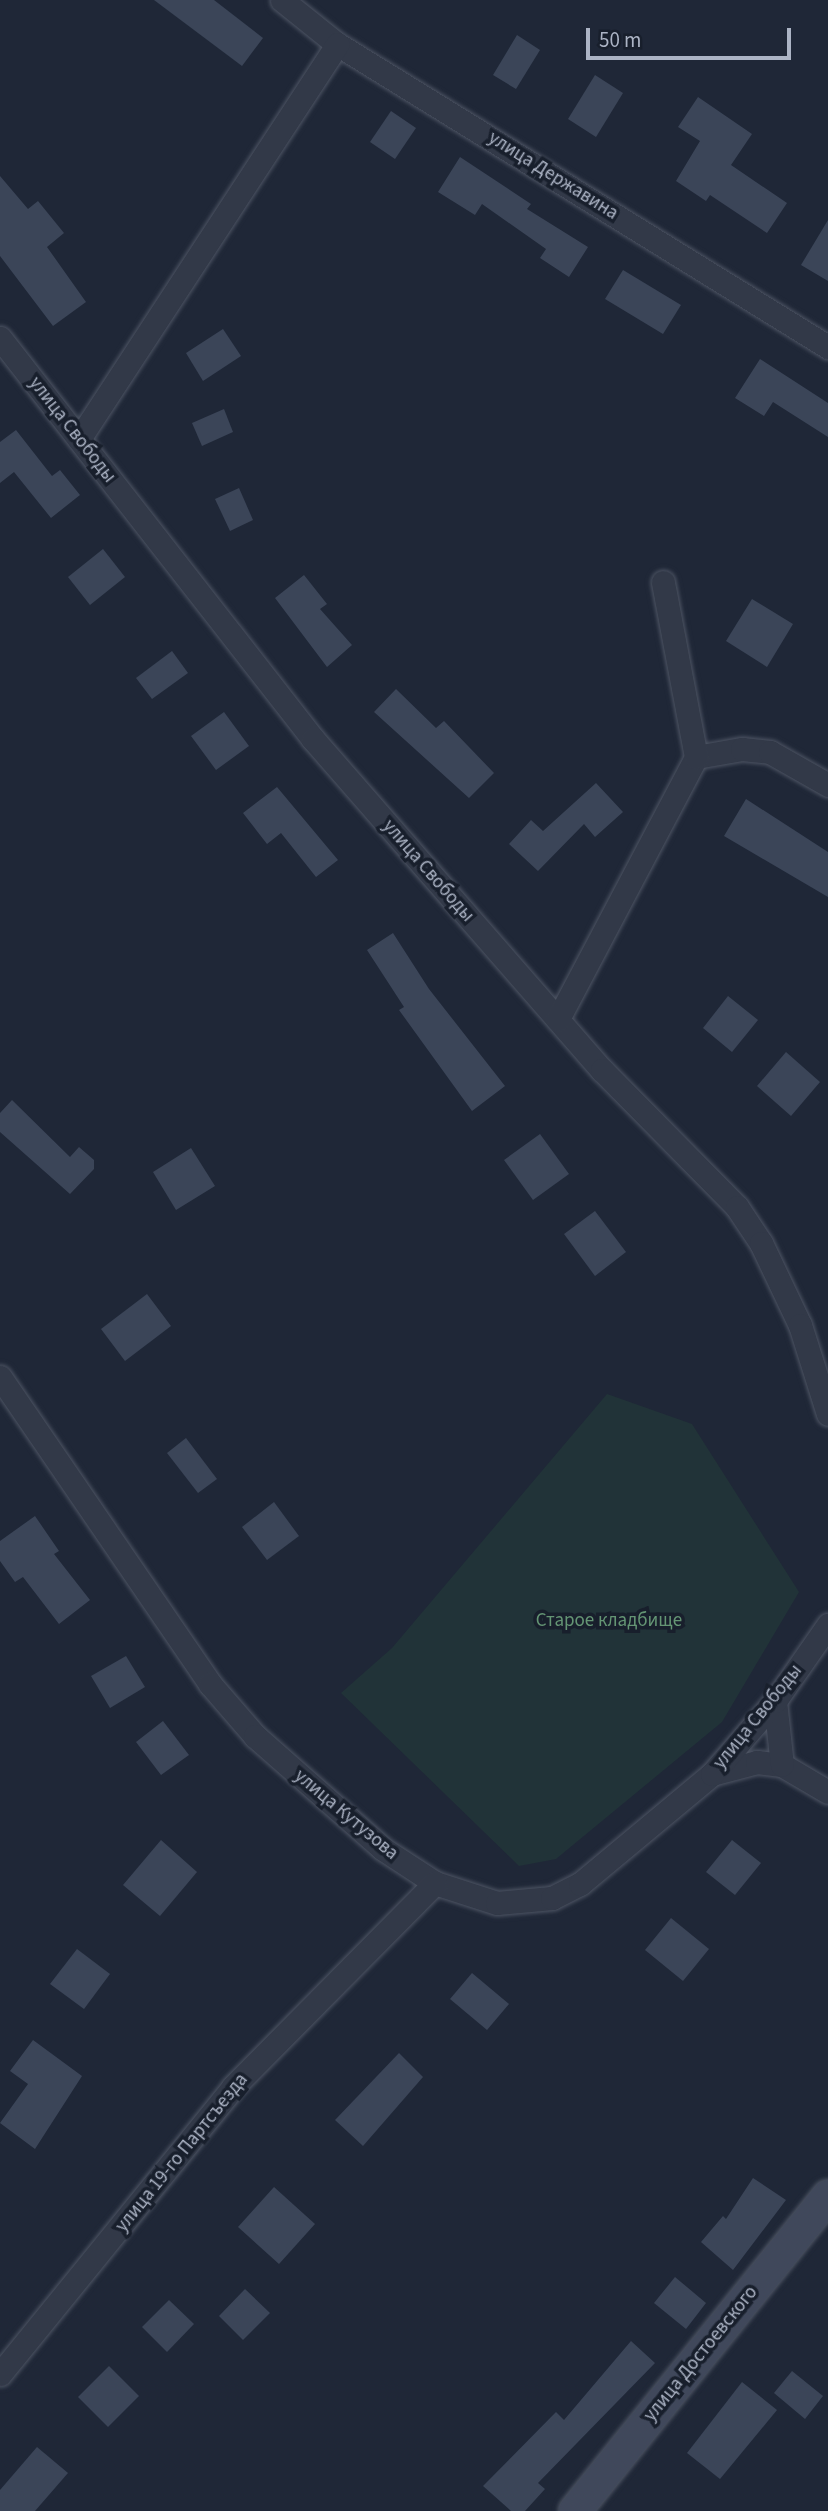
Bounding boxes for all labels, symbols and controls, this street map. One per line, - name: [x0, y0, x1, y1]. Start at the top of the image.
- scale bar: [590, 14, 795, 58]
- text: 50 m: [599, 25, 641, 55]
- street label: улица Державина: [484, 127, 622, 225]
- street label: улица Свободы: [24, 373, 120, 487]
- street label: улица Свободы: [377, 815, 479, 927]
- park label: Старое кладбище: [536, 1610, 682, 1632]
- street label: улица Свободы: [709, 1660, 807, 1774]
- street label: улица Кутузова: [289, 1765, 403, 1865]
- street label: улица 19-го Партсъезда: [111, 2069, 253, 2237]
- street label: улица Достоевского: [639, 2282, 763, 2426]

